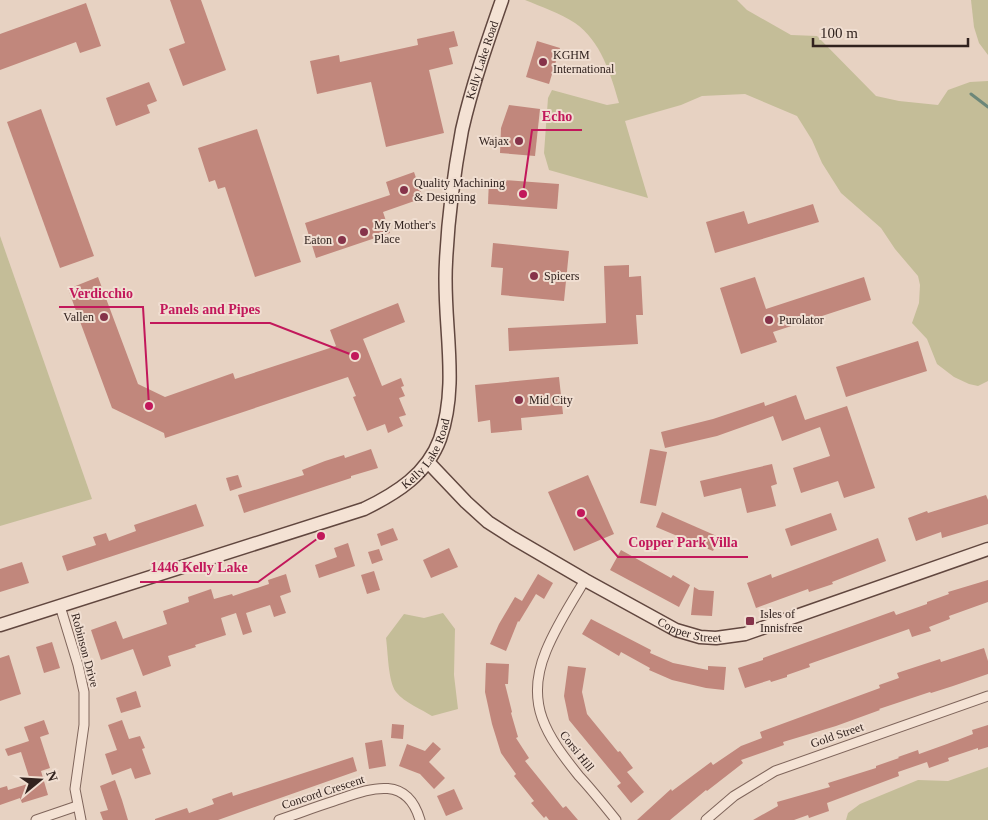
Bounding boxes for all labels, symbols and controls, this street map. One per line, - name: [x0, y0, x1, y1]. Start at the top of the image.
- scale bar: [813, 15, 968, 47]
- street label: Kelly Lake Road: [463, 19, 501, 101]
- text: 100 m: [820, 25, 858, 41]
- place label: KGHM International: [553, 48, 615, 76]
- marker: KGHM International: [537, 56, 549, 68]
- callout: Echo: [532, 101, 582, 130]
- text: Echo: [542, 109, 572, 124]
- place label: Wajax: [479, 134, 509, 148]
- marker: Wajax: [513, 135, 525, 147]
- place label: Quality Machining & Designing: [414, 176, 505, 204]
- marker: Quality Machining & Designing: [398, 184, 410, 196]
- place label: My Mother's Place: [374, 218, 436, 246]
- marker: My Mother's Place: [358, 226, 370, 238]
- place label: Eaton: [304, 233, 332, 247]
- marker: Eaton: [336, 234, 348, 246]
- place label: Spicers: [544, 269, 580, 283]
- marker: Spicers: [528, 270, 540, 282]
- callout: Verdicchio: [59, 278, 143, 307]
- text: Verdicchio: [69, 286, 133, 301]
- callout: Panels and Pipes: [150, 294, 270, 323]
- text: Panels and Pipes: [160, 302, 261, 317]
- place label: Vallen: [63, 310, 94, 324]
- marker: Vallen: [98, 311, 110, 323]
- place label: Purolator: [779, 313, 824, 327]
- marker: Purolator: [763, 314, 775, 326]
- place label: Mid City: [529, 393, 573, 407]
- marker: Mid City: [513, 394, 525, 406]
- street label: Kelly Lake Road: [399, 417, 452, 492]
- callout: Copper Park Villa: [618, 528, 748, 557]
- text: Copper Park Villa: [628, 535, 738, 550]
- callout: 1446 Kelly Lake: [140, 553, 258, 582]
- text: 1446 Kelly Lake: [150, 560, 248, 575]
- place label: Isles of Innisfree: [760, 607, 803, 635]
- street label: Robinson Drive: [68, 611, 102, 689]
- street label: Copper Street: [655, 614, 723, 645]
- marker: Isles of Innisfree: [744, 615, 756, 627]
- street label: Gold Street: [809, 719, 866, 751]
- street label: Corsi Hill: [557, 728, 598, 775]
- north arrow: [15, 755, 65, 805]
- text: N: [43, 769, 61, 783]
- street label: Concord Crescent: [280, 772, 367, 812]

